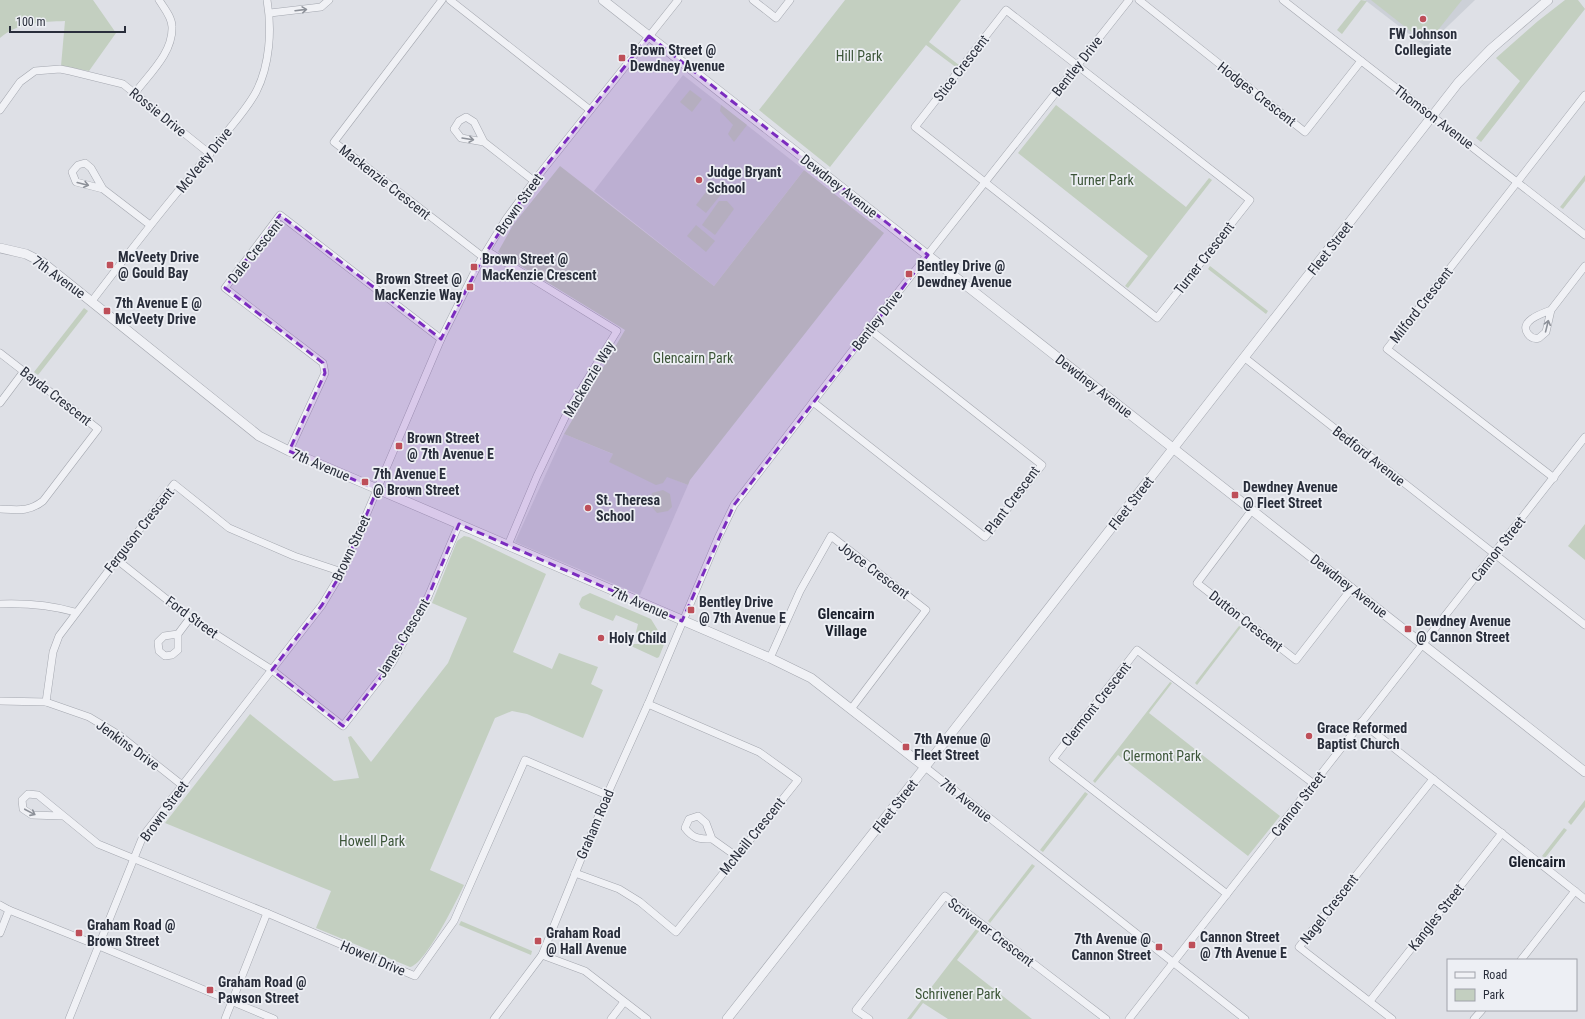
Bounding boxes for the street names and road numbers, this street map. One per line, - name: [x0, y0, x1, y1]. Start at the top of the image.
- street label: Stice Crescent: [930, 32, 992, 104]
- street label: Bentley Drive: [1049, 32, 1106, 99]
- street label: Hodges Crescent: [1215, 59, 1299, 129]
- street label: Thomson Avenue: [1391, 82, 1477, 152]
- street label: Rossie Drive: [126, 84, 190, 140]
- street label: McVeety Drive: [173, 124, 235, 196]
- street label: Mackenzie Crescent: [336, 141, 434, 223]
- street label: Dewdney Avenue: [797, 151, 881, 221]
- street label: Brown Street: [492, 170, 546, 238]
- street label: Dale Crescent: [225, 216, 285, 286]
- street label: Fleet Street: [1304, 218, 1356, 278]
- street label: Turner Crescent: [1171, 219, 1237, 297]
- street label: 7th Avenue: [29, 252, 89, 302]
- street label: Milford Crescent: [1386, 264, 1456, 346]
- street label: Bentley Drive: [849, 286, 906, 353]
- street label: Mackenzie Way: [560, 338, 618, 420]
- street label: Dewdney Avenue: [1052, 351, 1136, 421]
- street label: Bayda Crescent: [17, 363, 95, 429]
- street label: Bedford Avenue: [1330, 423, 1409, 489]
- street label: 7th Avenue: [290, 446, 353, 485]
- street label: Plant Crescent: [981, 463, 1043, 537]
- street label: Fleet Street: [1105, 473, 1157, 533]
- street label: Ferguson Crescent: [101, 484, 177, 576]
- street label: Brown Street: [329, 513, 373, 583]
- street label: Cannon Street: [1468, 513, 1528, 585]
- street label: Joyce Crescent: [835, 538, 913, 602]
- street label: Dewdney Avenue: [1307, 551, 1391, 621]
- street label: 7th Avenue: [609, 584, 672, 623]
- street label: Dutton Crescent: [1206, 587, 1286, 655]
- street label: Ford Street: [163, 593, 221, 641]
- street label: James Crescent: [373, 596, 433, 680]
- street label: Clermont Crescent: [1058, 659, 1134, 749]
- street label: Jenkins Drive: [93, 717, 163, 773]
- street label: Cannon Street: [1268, 768, 1328, 840]
- street label: 7th Avenue: [937, 775, 995, 825]
- street label: Fleet Street: [869, 776, 921, 836]
- street label: Brown Street: [137, 778, 191, 844]
- street label: Graham Road: [573, 787, 617, 861]
- street label: McNeill Crescent: [716, 794, 788, 878]
- street label: Nagel Crescent: [1297, 871, 1361, 947]
- street label: Kangles Street: [1405, 880, 1467, 954]
- street label: Scrivener Crescent: [945, 894, 1037, 970]
- street label: Howell Drive: [338, 937, 408, 979]

